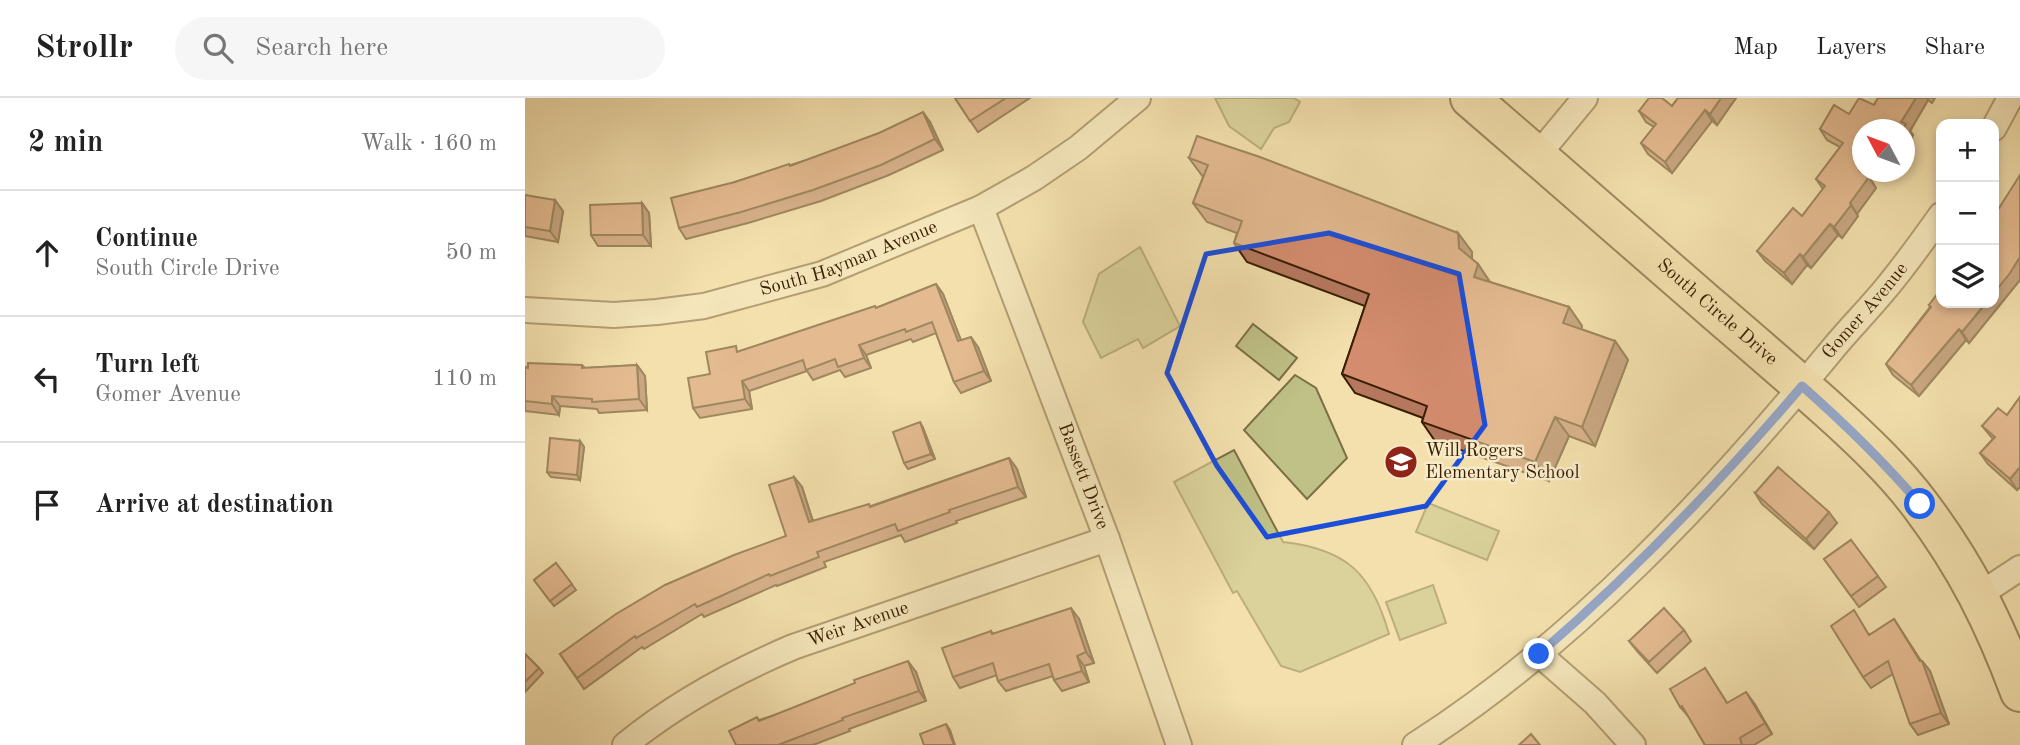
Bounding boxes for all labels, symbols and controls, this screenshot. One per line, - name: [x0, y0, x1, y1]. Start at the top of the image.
- search box: [175, 17, 665, 80]
- icon: search: [199, 29, 237, 67]
- text: Strollr: [35, 32, 133, 65]
- text: Search here: [255, 35, 388, 61]
- text: Map: [1734, 36, 1778, 60]
- text: Layers: [1816, 36, 1886, 60]
- text: Share: [1924, 36, 1985, 60]
- north arrow: [1852, 119, 1915, 182]
- map controls: [1936, 119, 1999, 308]
- button: +: [1936, 119, 1999, 182]
- text: 2 min: [28, 128, 103, 158]
- text: Walk · 160 m: [361, 132, 497, 155]
- button: −: [1936, 182, 1999, 245]
- street label: South Hayman Avenue: [758, 218, 940, 300]
- text: Continue: [95, 226, 198, 252]
- icon: ahead: [28, 234, 66, 272]
- text: 50 m: [446, 241, 497, 264]
- button: layers: [1936, 245, 1999, 308]
- street label: South Circle Drive: [1653, 255, 1781, 369]
- text: South Circle Drive: [95, 257, 280, 280]
- street label: Gomer Avenue: [1819, 259, 1912, 363]
- text: Turn left: [95, 352, 200, 378]
- icon: left: [28, 360, 66, 398]
- text: 110 m: [432, 367, 497, 390]
- text: Gomer Avenue: [95, 383, 241, 406]
- street label: Bassett Drive: [1054, 420, 1112, 532]
- place label: Will Rogers Elementary School: [1425, 442, 1580, 483]
- school or university icon: Will Rogers Elementary School: [1382, 443, 1420, 481]
- icon: arrive: [28, 486, 66, 524]
- route start: [1904, 488, 1935, 519]
- text: Arrive at destination: [95, 492, 334, 518]
- street label: Weir Avenue: [805, 598, 911, 651]
- route end: [1523, 638, 1554, 669]

